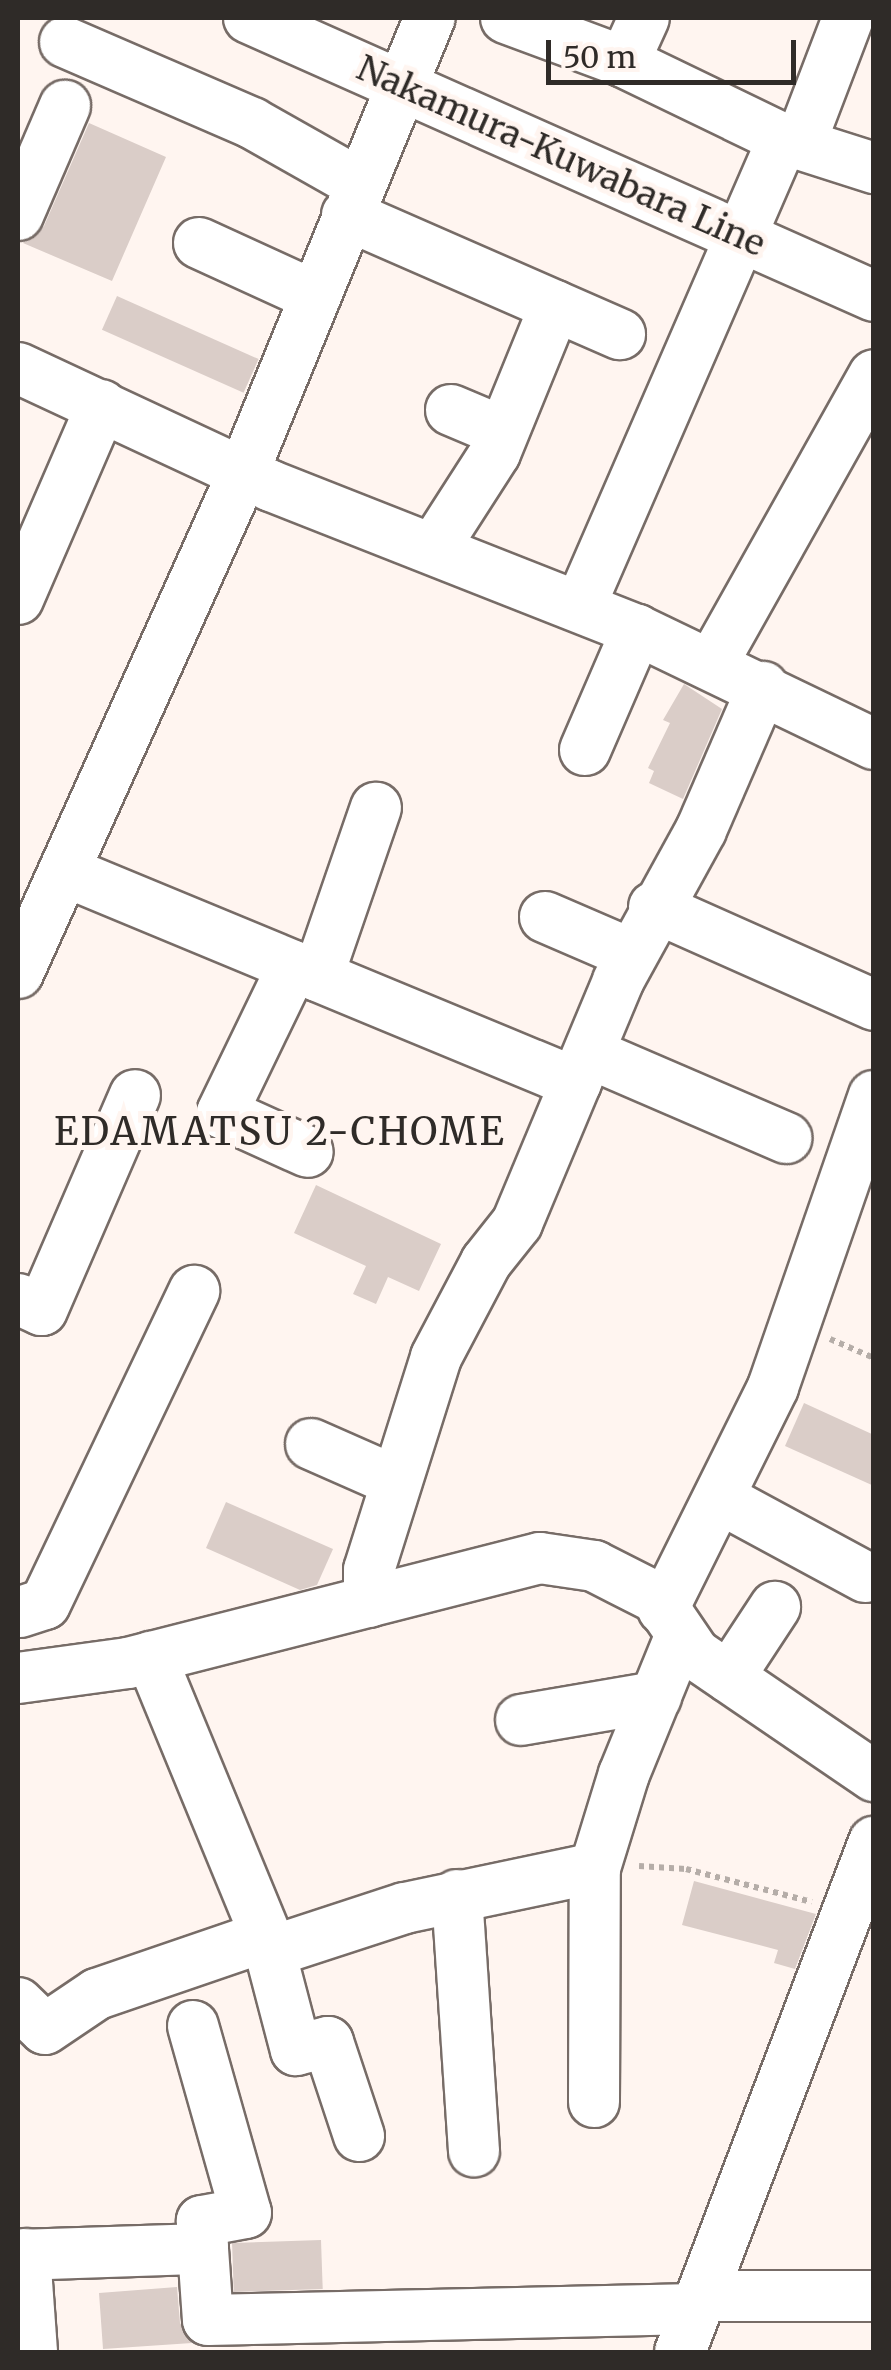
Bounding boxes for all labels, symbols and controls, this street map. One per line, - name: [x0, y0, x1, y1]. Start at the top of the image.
- scale bar: [551, 20, 801, 82]
- text: 50 m: [563, 38, 636, 76]
- street label: Nakamura-Kuwabara Line: [351, 47, 771, 265]
- district label: EDAMATSU 2-CHOME: [54, 1109, 506, 1155]

